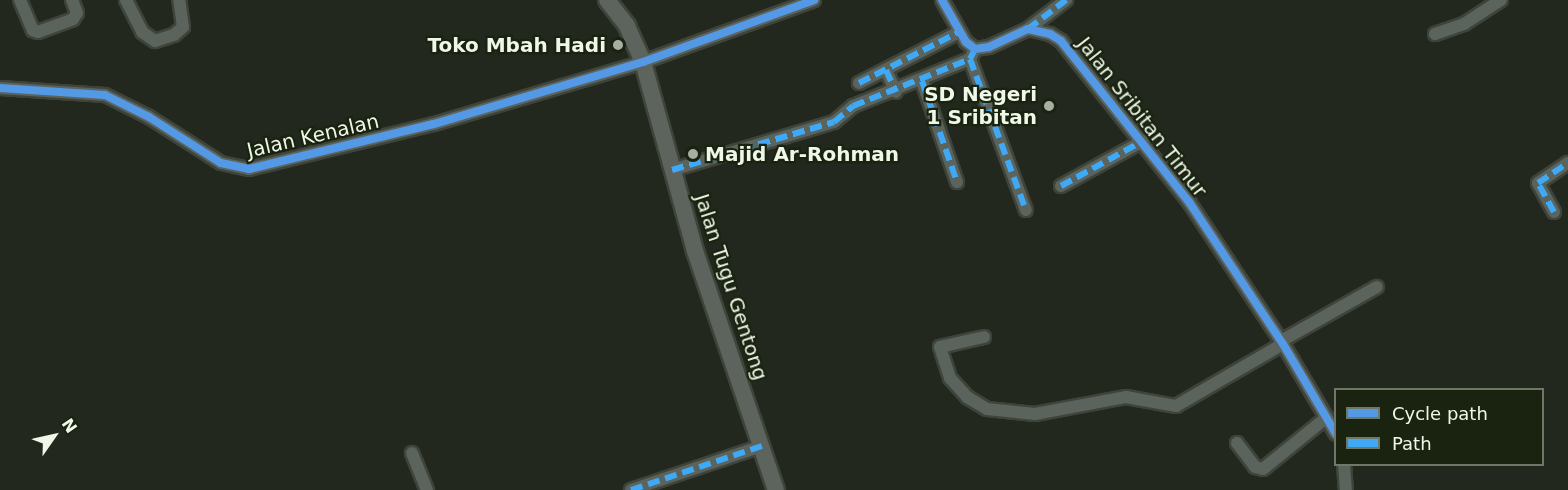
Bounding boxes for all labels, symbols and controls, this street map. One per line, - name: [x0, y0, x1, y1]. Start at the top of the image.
- street label: Jalan Sribitan Timur: [1072, 32, 1212, 202]
- place label: Toko Mbah Hadi: [427, 33, 606, 57]
- marker: Toko Mbah Hadi: [611, 38, 625, 52]
- place label: SD Negeri 1 Sribitan: [924, 83, 1037, 130]
- marker: SD Negeri 1 Sribitan: [1042, 99, 1056, 113]
- street label: Jalan Kenalan: [245, 109, 381, 163]
- place label: Majid Ar-Rohman: [705, 142, 899, 166]
- marker: Majid Ar-Rohman: [686, 147, 700, 161]
- street label: Jalan Tugu Gentong: [690, 191, 772, 383]
- legend: [1334, 388, 1544, 466]
- text: Cycle path: [1392, 403, 1488, 424]
- north arrow: [24, 406, 84, 466]
- text: N: [58, 415, 81, 437]
- text: Path: [1392, 433, 1432, 454]

